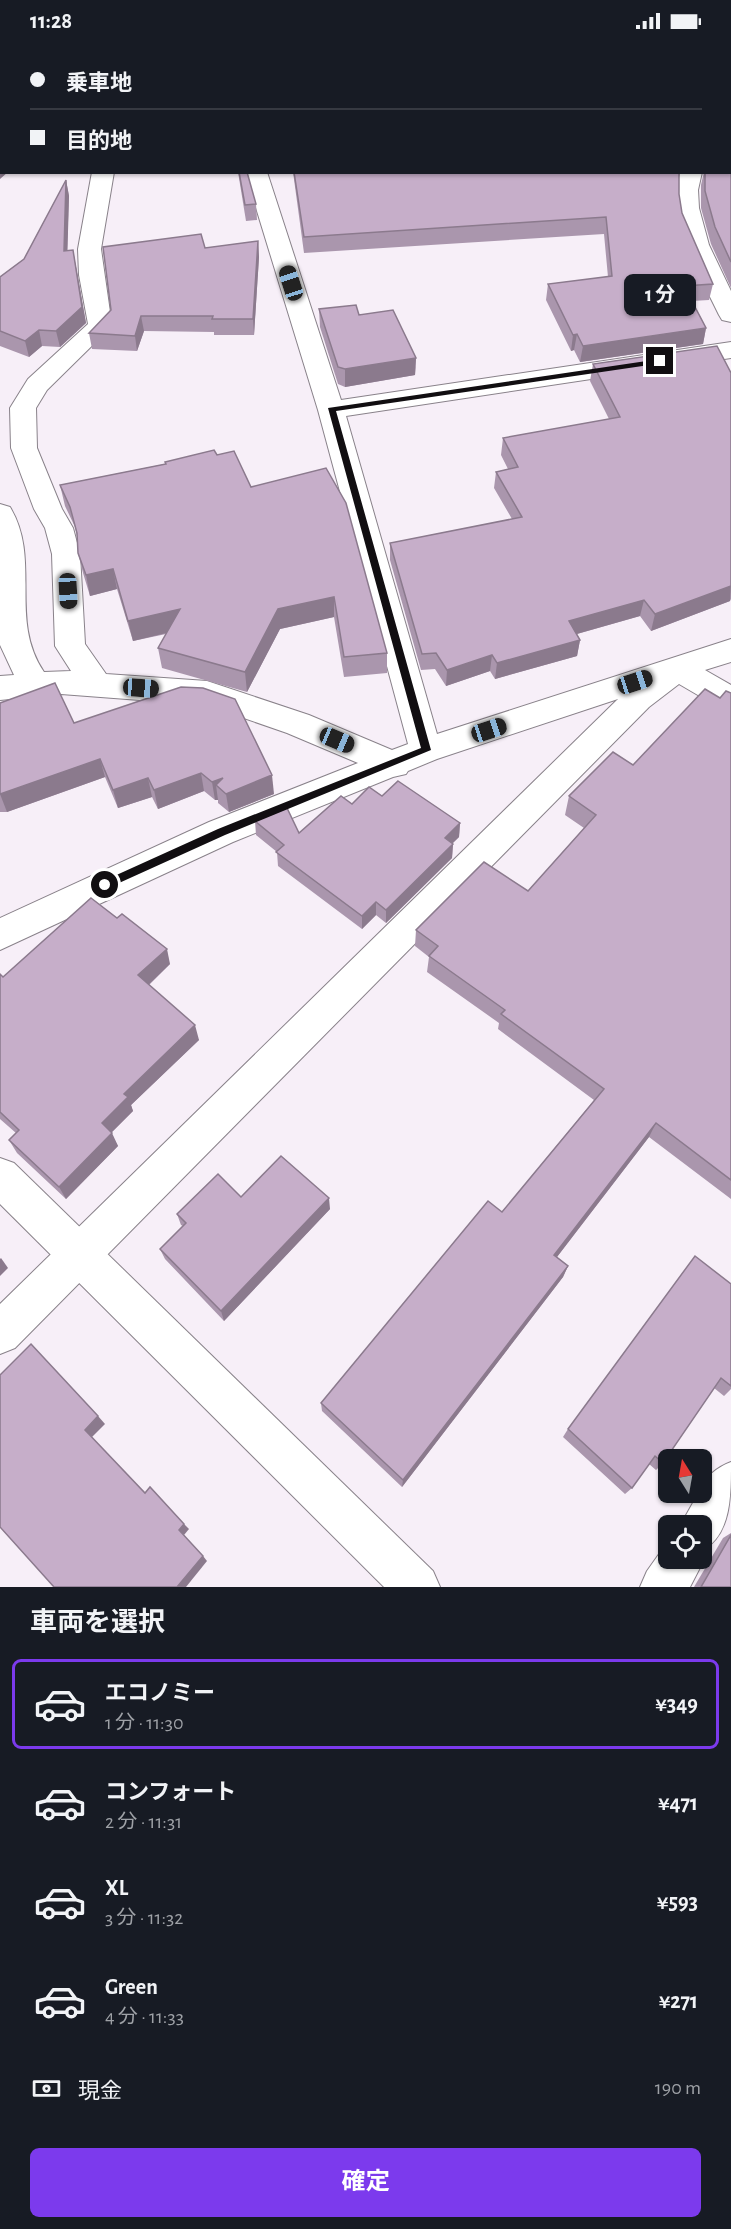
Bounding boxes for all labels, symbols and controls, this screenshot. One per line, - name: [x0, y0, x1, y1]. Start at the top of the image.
- text: 11:28: [30, 10, 72, 32]
- text: 乗車地: [66, 72, 132, 94]
- text: 目的地: [66, 130, 132, 152]
- car: [277, 263, 305, 303]
- callout: 1 分: [624, 274, 696, 316]
- text: 1 分: [645, 285, 675, 305]
- route end: [646, 347, 673, 374]
- car: [58, 573, 78, 609]
- car: [615, 668, 655, 696]
- car: [122, 678, 160, 698]
- car: [469, 716, 509, 744]
- car: [317, 725, 357, 755]
- route start: [91, 871, 118, 898]
- north arrow: [658, 1449, 712, 1503]
- map controls: [658, 1449, 712, 1569]
- button: locate: [658, 1515, 712, 1569]
- text: 車両を選択: [30, 1609, 165, 1636]
- icon: car: [33, 1677, 87, 1731]
- text: エコノミー: [105, 1682, 215, 1704]
- text: ¥349: [655, 1693, 698, 1715]
- text: 1 分 · 11:30: [105, 1713, 184, 1733]
- icon: car: [33, 1776, 87, 1830]
- text: コンフォート: [105, 1781, 236, 1803]
- text: ¥471: [658, 1792, 698, 1814]
- text: 2 分 · 11:31: [105, 1812, 182, 1832]
- icon: car: [33, 1875, 87, 1929]
- text: XL: [105, 1877, 128, 1899]
- text: ¥593: [657, 1891, 698, 1913]
- text: 3 分 · 11:32: [105, 1908, 183, 1928]
- icon: car: [33, 1974, 87, 2028]
- text: Green: [105, 1976, 158, 1998]
- text: ¥271: [659, 1990, 698, 2012]
- text: 4 分 · 11:33: [105, 2007, 184, 2027]
- icon: cash: [30, 2072, 63, 2105]
- text: 190 m: [655, 2078, 701, 2098]
- text: 現金: [78, 2080, 122, 2102]
- button: 確定: [30, 2148, 701, 2217]

